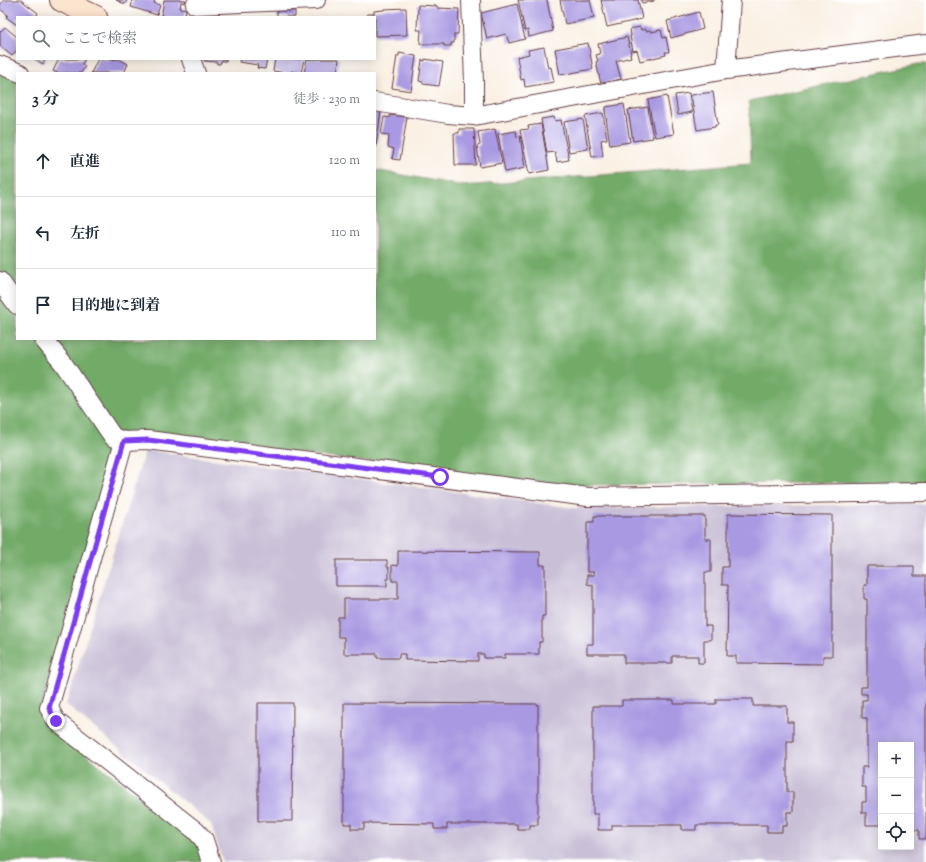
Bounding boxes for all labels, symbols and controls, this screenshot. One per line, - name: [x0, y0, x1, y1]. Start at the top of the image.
- search box: [16, 16, 376, 60]
- icon: search: [30, 27, 52, 49]
- text: ここで検索: [62, 29, 137, 50]
- text: 3 分: [32, 88, 60, 112]
- text: 徒歩 · 230 m: [294, 91, 360, 109]
- icon: ahead: [32, 150, 54, 172]
- text: 直進: [70, 152, 100, 173]
- text: 120 m: [329, 152, 360, 170]
- icon: left: [32, 222, 54, 244]
- text: 左折: [70, 224, 100, 245]
- text: 110 m: [331, 224, 360, 242]
- icon: arrive: [32, 294, 54, 316]
- text: 目的地に到着: [70, 296, 160, 317]
- route start: [431, 468, 449, 486]
- route end: [47, 712, 65, 730]
- map controls: [878, 742, 914, 850]
- button: +: [878, 742, 914, 778]
- button: −: [878, 778, 914, 814]
- button: locate: [878, 814, 914, 850]

